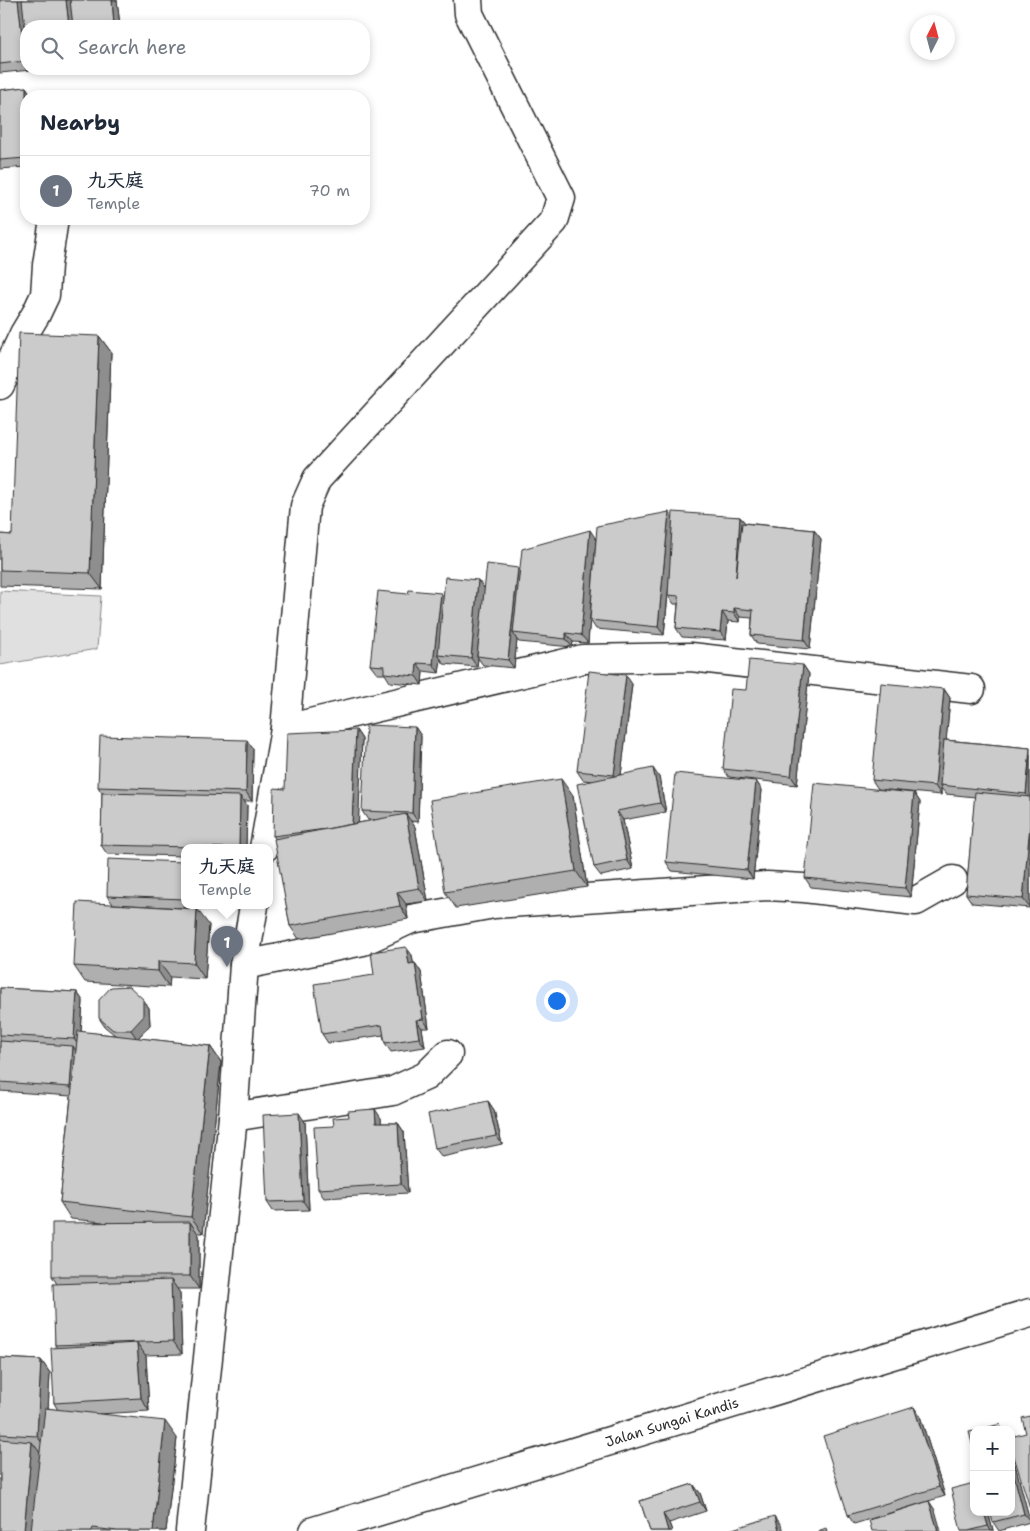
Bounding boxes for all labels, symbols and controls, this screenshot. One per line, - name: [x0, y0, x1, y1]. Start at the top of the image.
- north arrow: [910, 15, 955, 60]
- search box: [20, 20, 370, 75]
- icon: search: [38, 34, 66, 62]
- text: Search here: [78, 35, 187, 60]
- text: Nearby: [40, 109, 120, 137]
- text: 九天庭: [87, 168, 144, 193]
- text: 1: [52, 180, 60, 201]
- text: 70 m: [309, 180, 350, 201]
- text: Temple: [87, 193, 140, 214]
- popup: [181, 844, 273, 909]
- text: 九天庭: [198, 854, 256, 879]
- text: Temple: [198, 879, 252, 900]
- pin: 1: [211, 926, 243, 967]
- your location: [544, 988, 570, 1014]
- street label: Jalan Sungai Kandis: [603, 1393, 741, 1451]
- map controls: [970, 1426, 1015, 1516]
- button: +: [970, 1426, 1015, 1471]
- button: −: [970, 1471, 1015, 1516]

